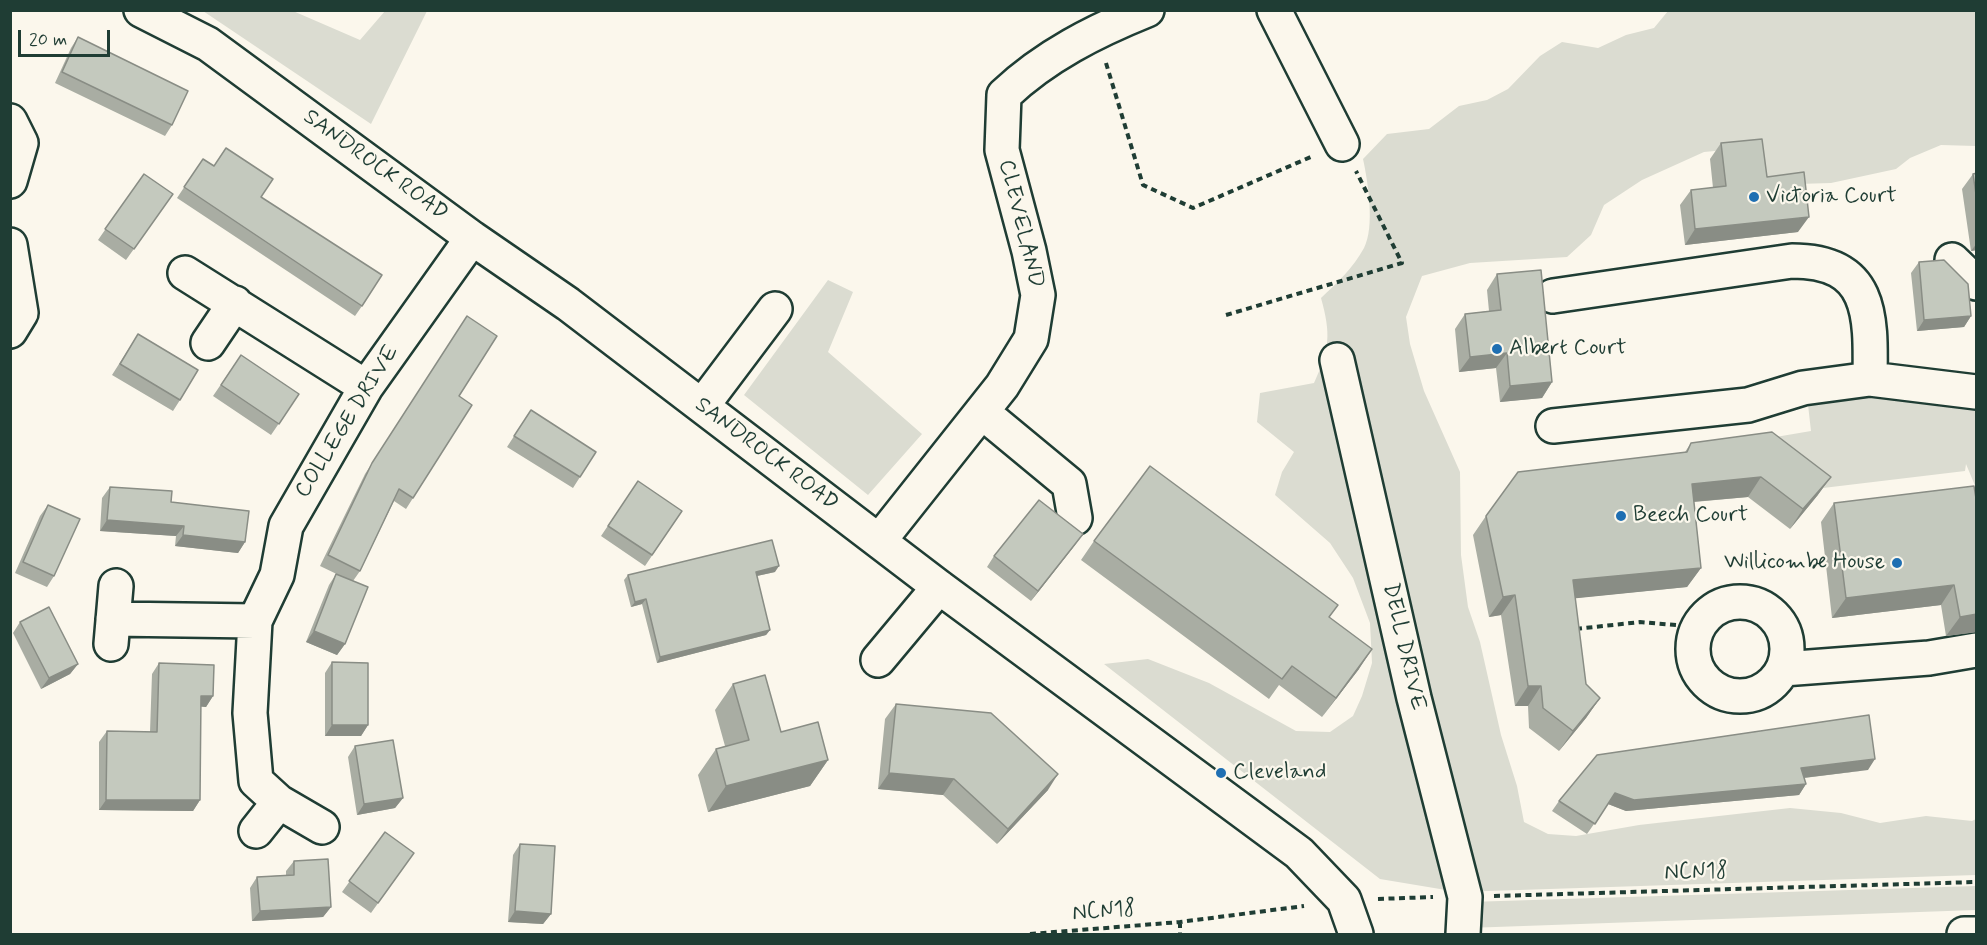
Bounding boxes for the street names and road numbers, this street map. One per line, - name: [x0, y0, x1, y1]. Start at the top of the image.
- street label: SANDROCK ROAD: [297, 105, 453, 227]
- street label: CLEVELAND: [991, 157, 1049, 291]
- street label: COLLEGE DRIVE: [290, 341, 406, 503]
- street label: SANDROCK ROAD: [689, 393, 843, 517]
- street label: DELL DRIVE: [1376, 581, 1430, 713]
- street label: NCN18: [1664, 859, 1728, 887]
- street label: NCN18: [1071, 896, 1137, 928]

